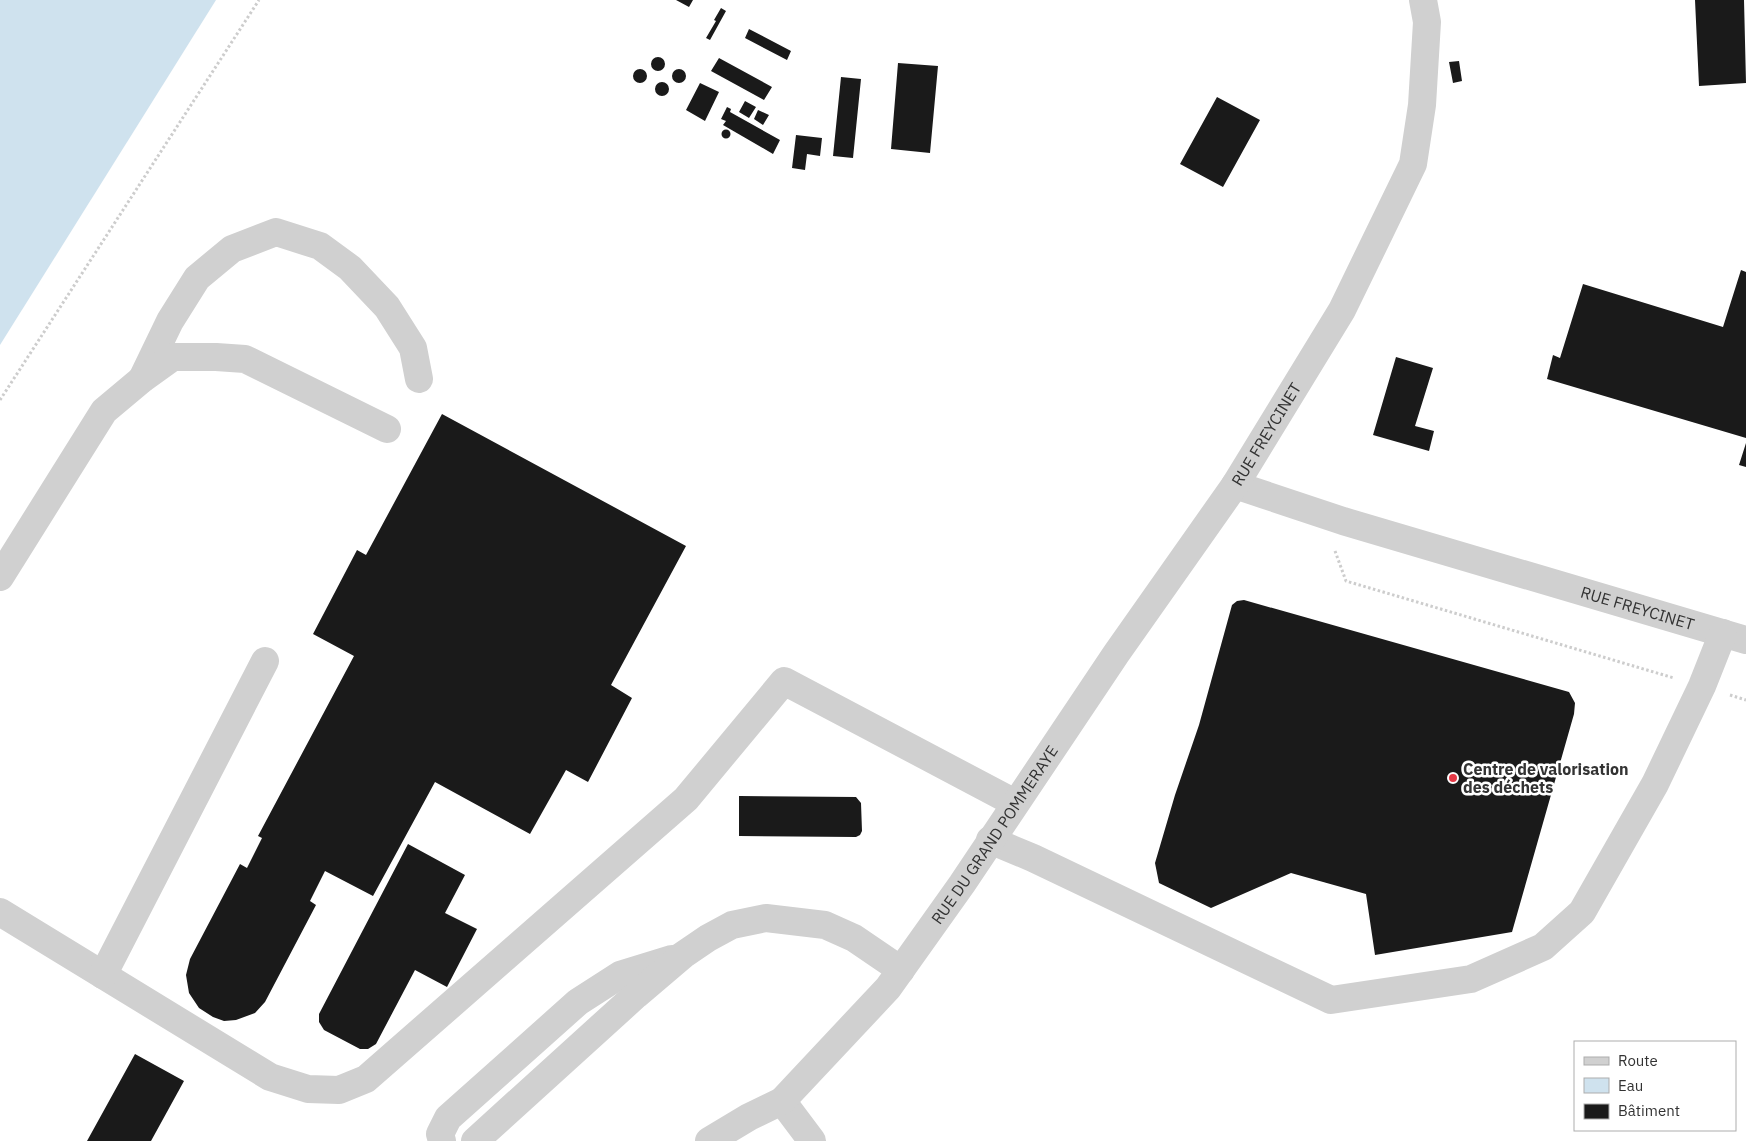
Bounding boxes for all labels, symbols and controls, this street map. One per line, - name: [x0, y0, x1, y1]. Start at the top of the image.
- street label: RUE FREYCINET: [1227, 379, 1305, 489]
- street label: RUE FREYCINET: [1578, 582, 1697, 634]
- street label: RUE DU GRAND POMMERAYE: [927, 741, 1062, 928]
- place label: Centre de valorisation des déchets: [1463, 759, 1629, 797]
- marker: Centre de valorisation des déchets: [1447, 772, 1459, 784]
- legend: [1574, 1041, 1736, 1131]
- text: Route: [1618, 1051, 1658, 1070]
- text: Eau: [1618, 1076, 1643, 1095]
- text: Bâtiment: [1618, 1101, 1680, 1120]

